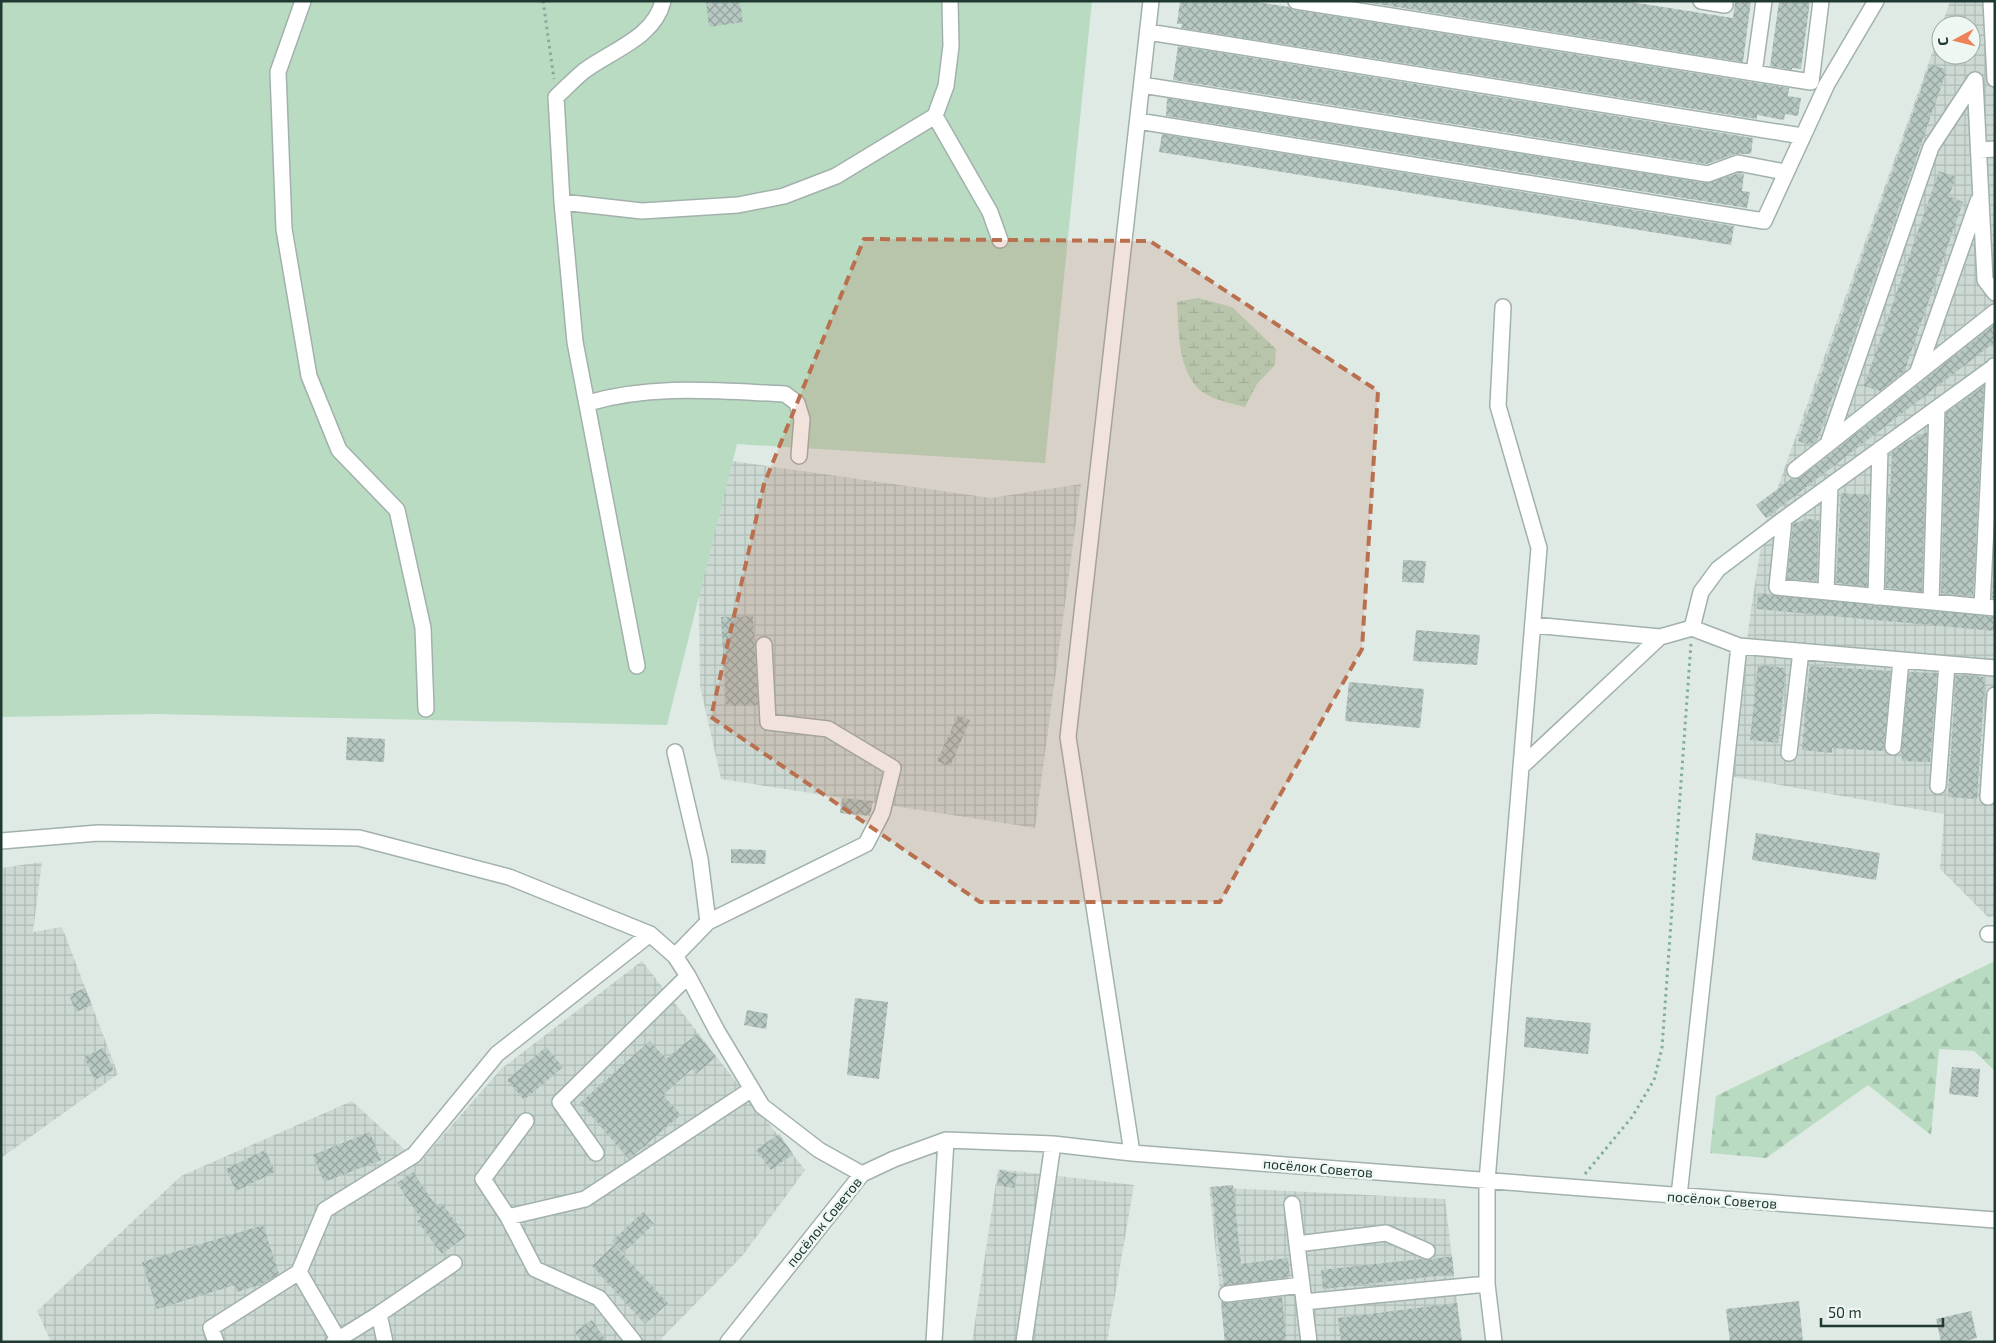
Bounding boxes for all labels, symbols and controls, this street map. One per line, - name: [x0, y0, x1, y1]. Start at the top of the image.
- north arrow: [1931, 15, 1981, 65]
- text: С: [1934, 37, 1952, 47]
- street label: посёлок Советов: [1262, 1154, 1374, 1181]
- street label: посёлок Советов: [782, 1173, 865, 1270]
- street label: посёлок Советов: [1666, 1187, 1778, 1212]
- scale bar: [1821, 1296, 1944, 1328]
- text: 50 m: [1828, 1303, 1862, 1321]

